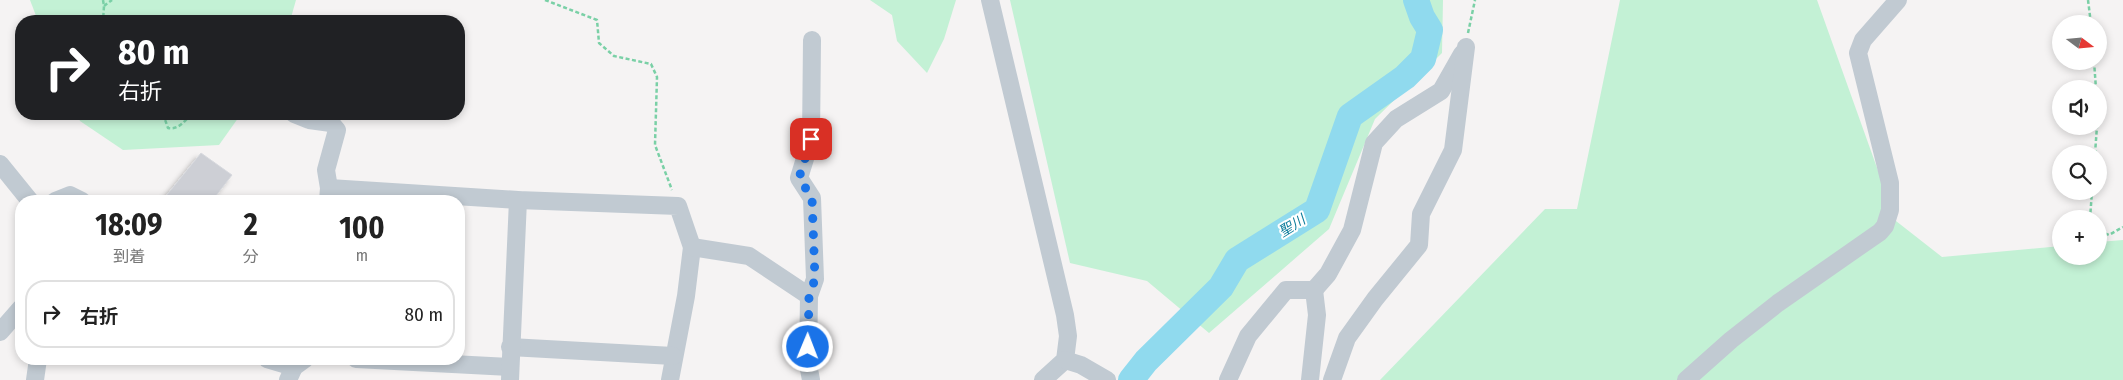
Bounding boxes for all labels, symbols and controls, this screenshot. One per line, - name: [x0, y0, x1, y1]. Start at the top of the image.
- north arrow: [2052, 15, 2108, 70]
- map controls: [2052, 15, 2107, 265]
- text: 80 m: [118, 31, 190, 73]
- icon: right: [35, 35, 100, 100]
- text: 右折: [118, 78, 162, 105]
- button: sound: [2052, 80, 2107, 135]
- pin: [790, 118, 832, 160]
- icon: arrive: [797, 125, 825, 153]
- button: search: [2052, 145, 2107, 200]
- text: 18:09: [95, 207, 162, 243]
- text: 2: [244, 207, 258, 243]
- text: 100: [339, 210, 385, 246]
- water label: 聖川: [1276, 210, 1310, 241]
- button: +: [2052, 210, 2107, 265]
- text: m: [356, 246, 368, 265]
- text: 到着: [113, 247, 145, 266]
- text: 分: [243, 247, 259, 266]
- icon: right: [37, 300, 65, 328]
- text: 80 m: [405, 303, 443, 326]
- text: 右折: [80, 305, 118, 328]
- position arrow: [781, 320, 833, 372]

